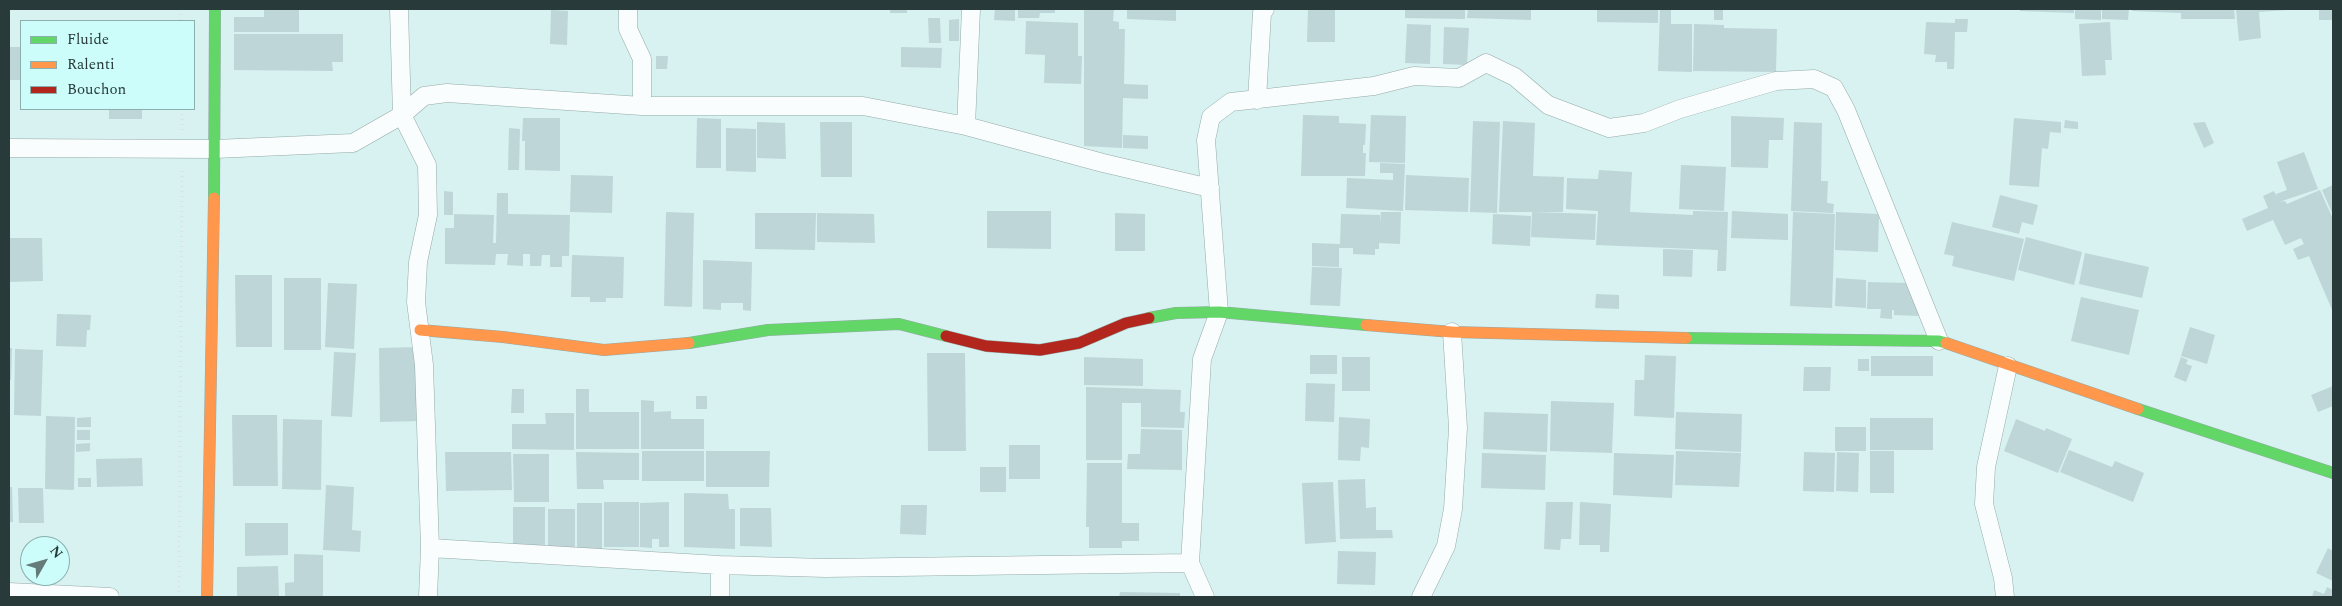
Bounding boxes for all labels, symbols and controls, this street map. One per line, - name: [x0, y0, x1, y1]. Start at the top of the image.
- legend: [20, 20, 195, 110]
- text: Fluide: [67, 28, 109, 51]
- text: Ralenti: [67, 53, 115, 76]
- text: Bouchon: [67, 78, 126, 101]
- north arrow: [20, 536, 70, 586]
- text: N: [45, 541, 68, 563]

